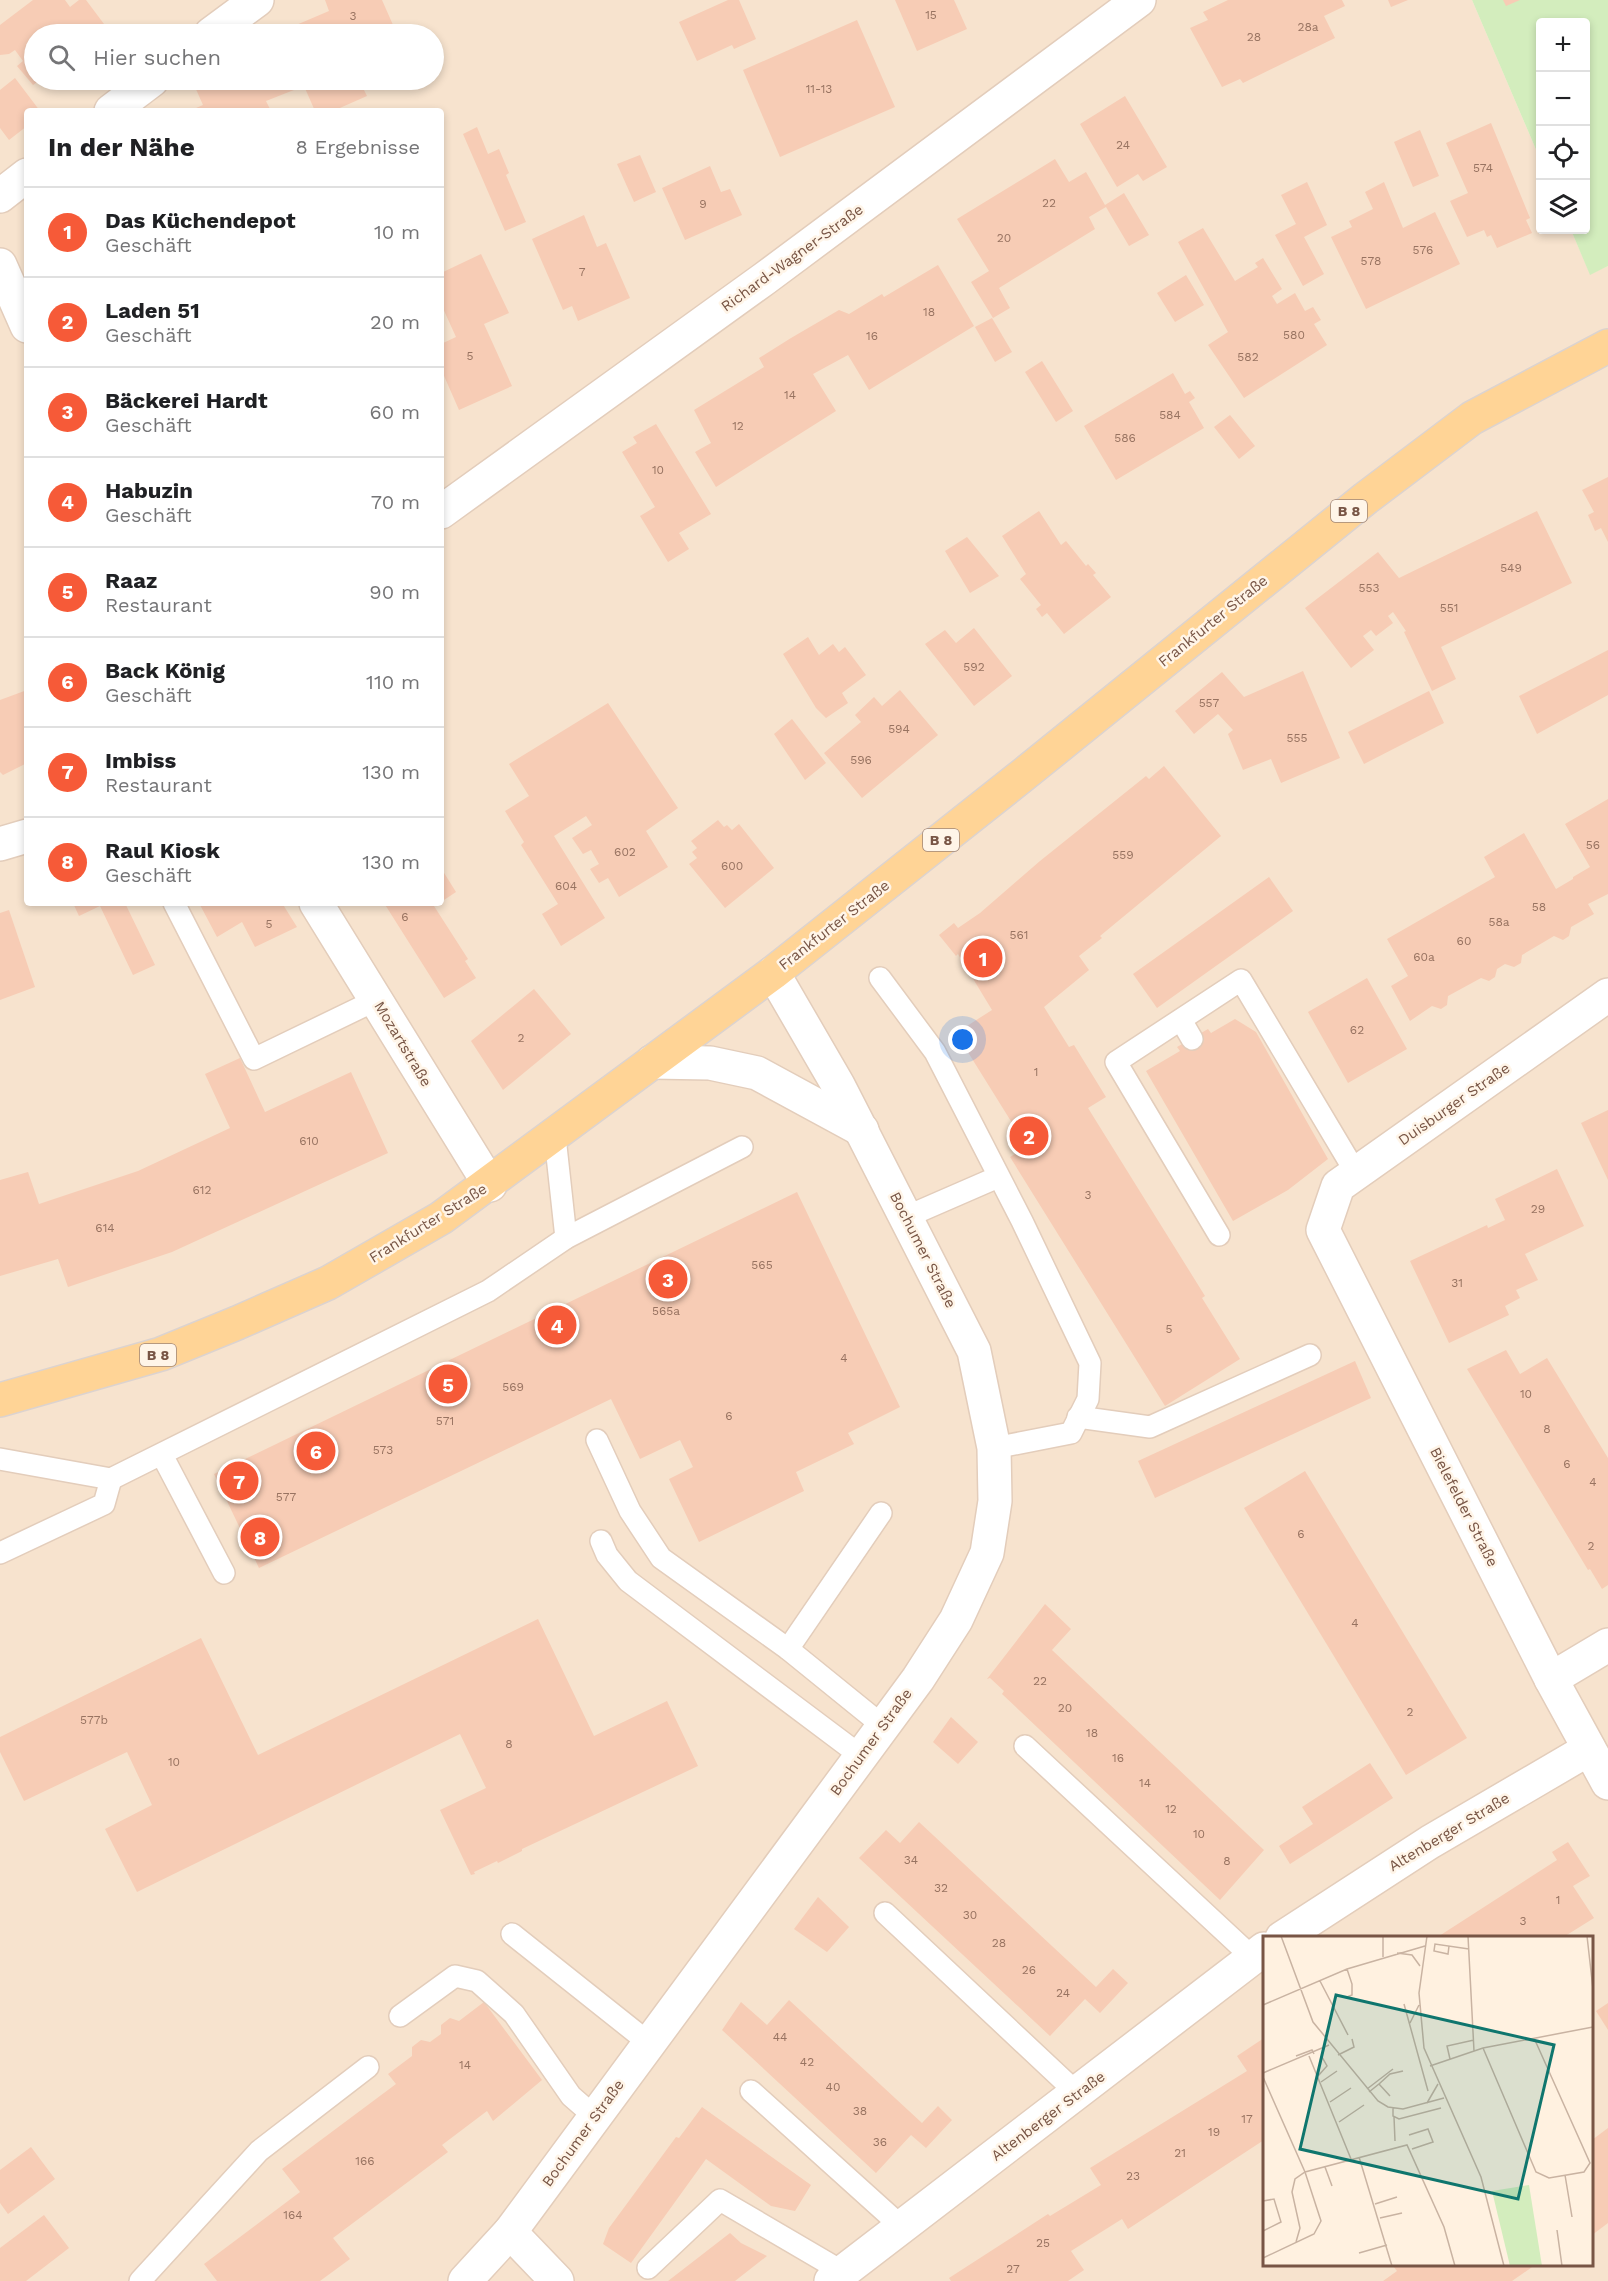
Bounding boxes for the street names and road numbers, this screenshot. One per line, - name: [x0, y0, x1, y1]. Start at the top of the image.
- street label: Richard-Wagner-Straße: [717, 200, 867, 316]
- road number: B 8: [1331, 500, 1367, 522]
- street label: Frankfurter Straße: [1155, 571, 1271, 671]
- road number: B 8: [923, 829, 959, 851]
- street label: Frankfurter Straße: [775, 876, 893, 974]
- street label: Mozartstraße: [370, 998, 436, 1090]
- street label: Duisburger Straße: [1395, 1059, 1513, 1149]
- street label: Frankfurter Straße: [366, 1179, 490, 1267]
- street label: Bochumer Straße: [886, 1189, 960, 1311]
- road number: B 8: [140, 1344, 176, 1366]
- street label: Bielefelder Straße: [1426, 1444, 1502, 1570]
- street label: Bochumer Straße: [826, 1685, 916, 1799]
- street label: Altenberger Straße: [1385, 1789, 1513, 1875]
- street label: Altenberger Straße: [987, 2067, 1109, 2165]
- street label: Bochumer Straße: [538, 2076, 628, 2190]

